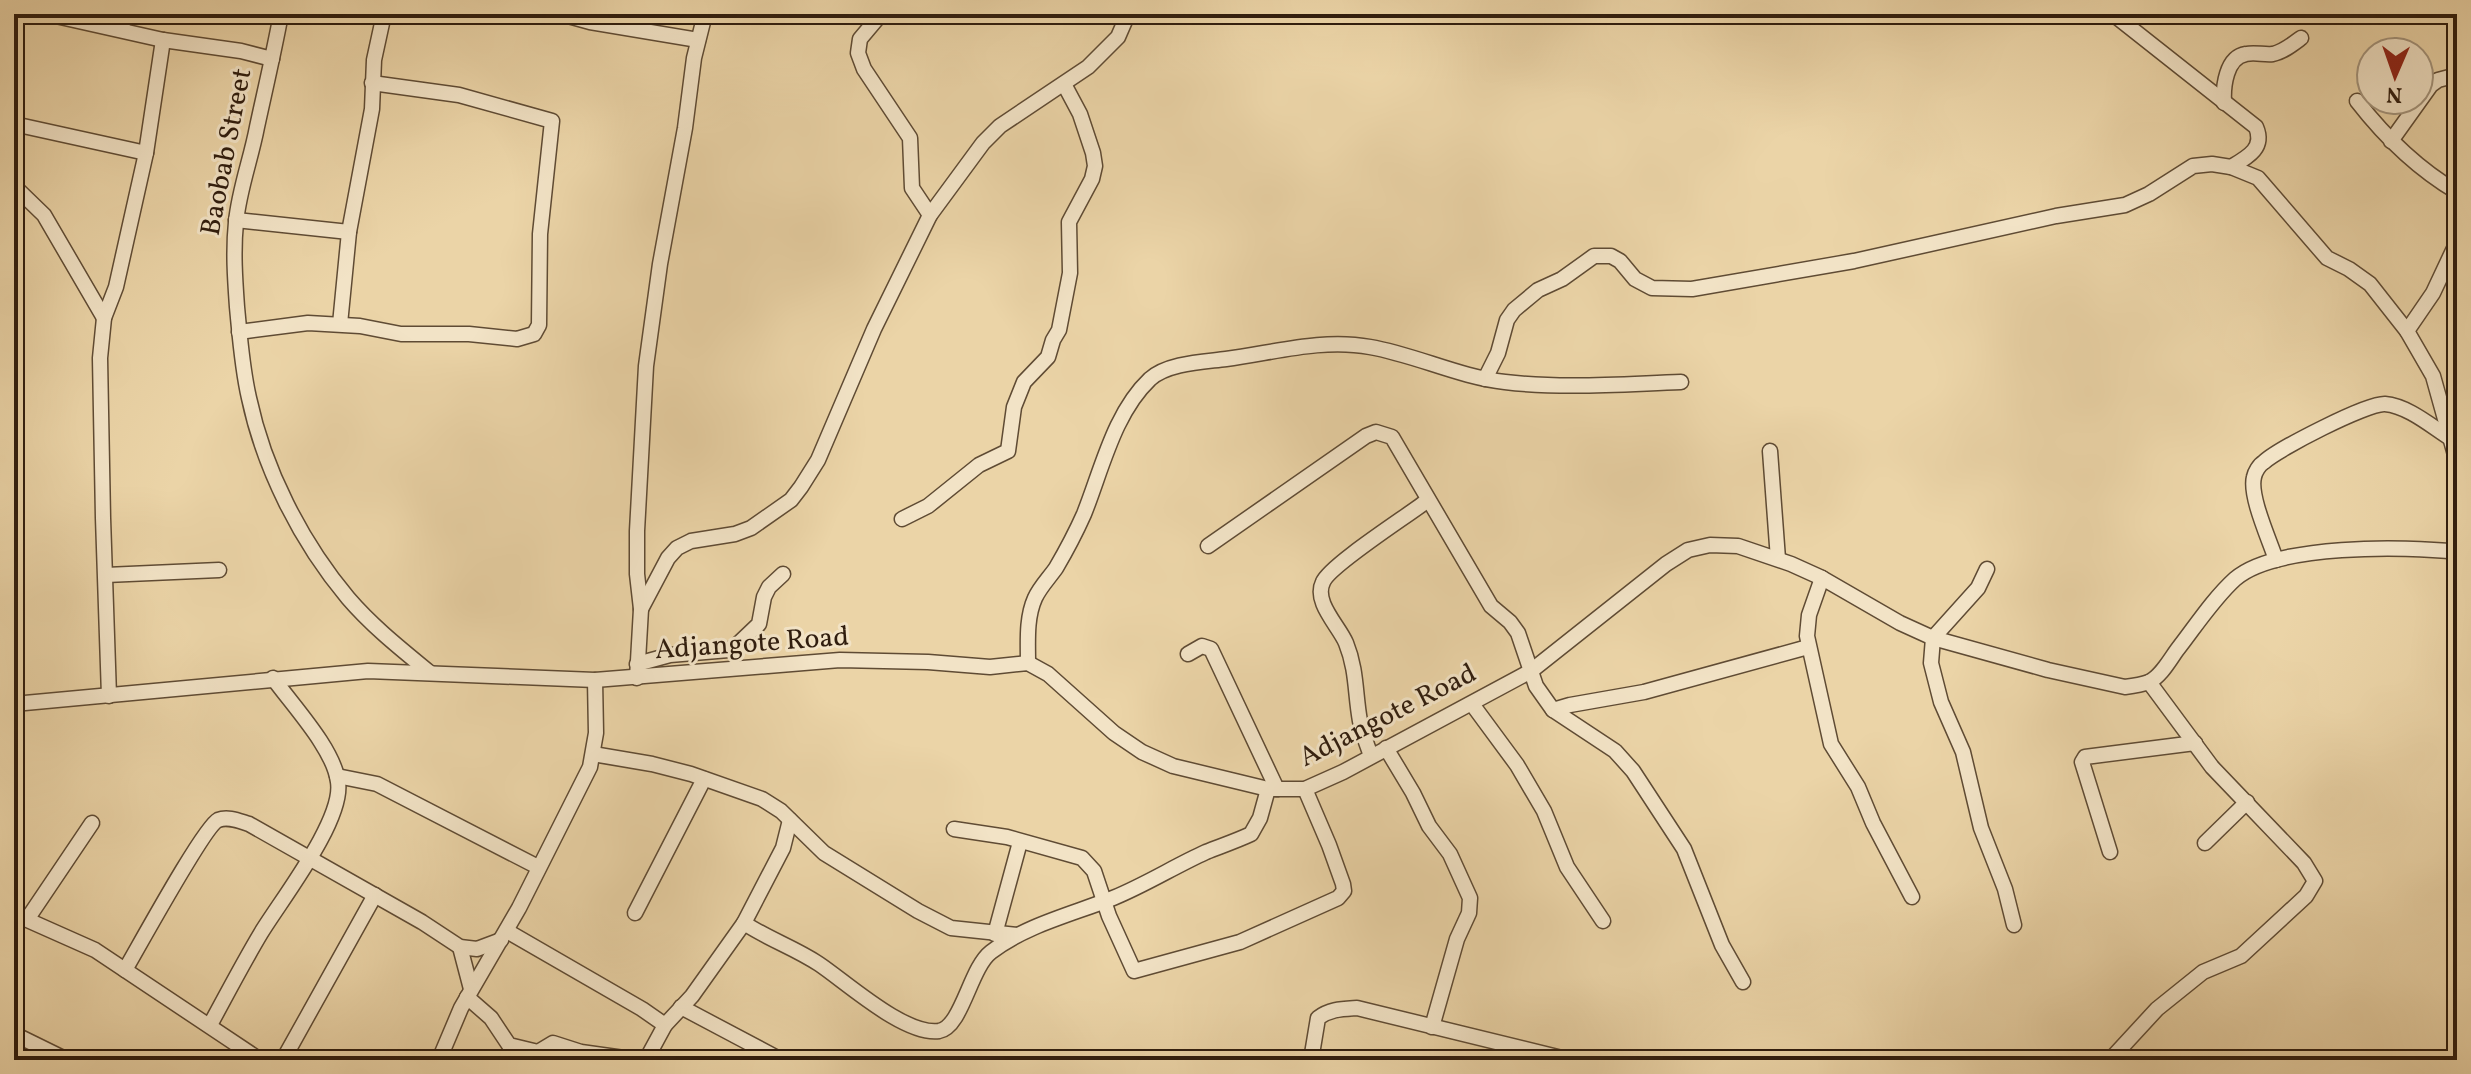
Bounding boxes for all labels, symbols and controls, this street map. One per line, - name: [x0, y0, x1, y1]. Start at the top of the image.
- north arrow: [2355, 36, 2435, 116]
- street label: Baobab Street: [192, 65, 262, 239]
- text: N: [2386, 78, 2403, 109]
- street label: Adjangote Road: [654, 618, 850, 670]
- street label: Adjangote Road: [1293, 654, 1483, 778]

